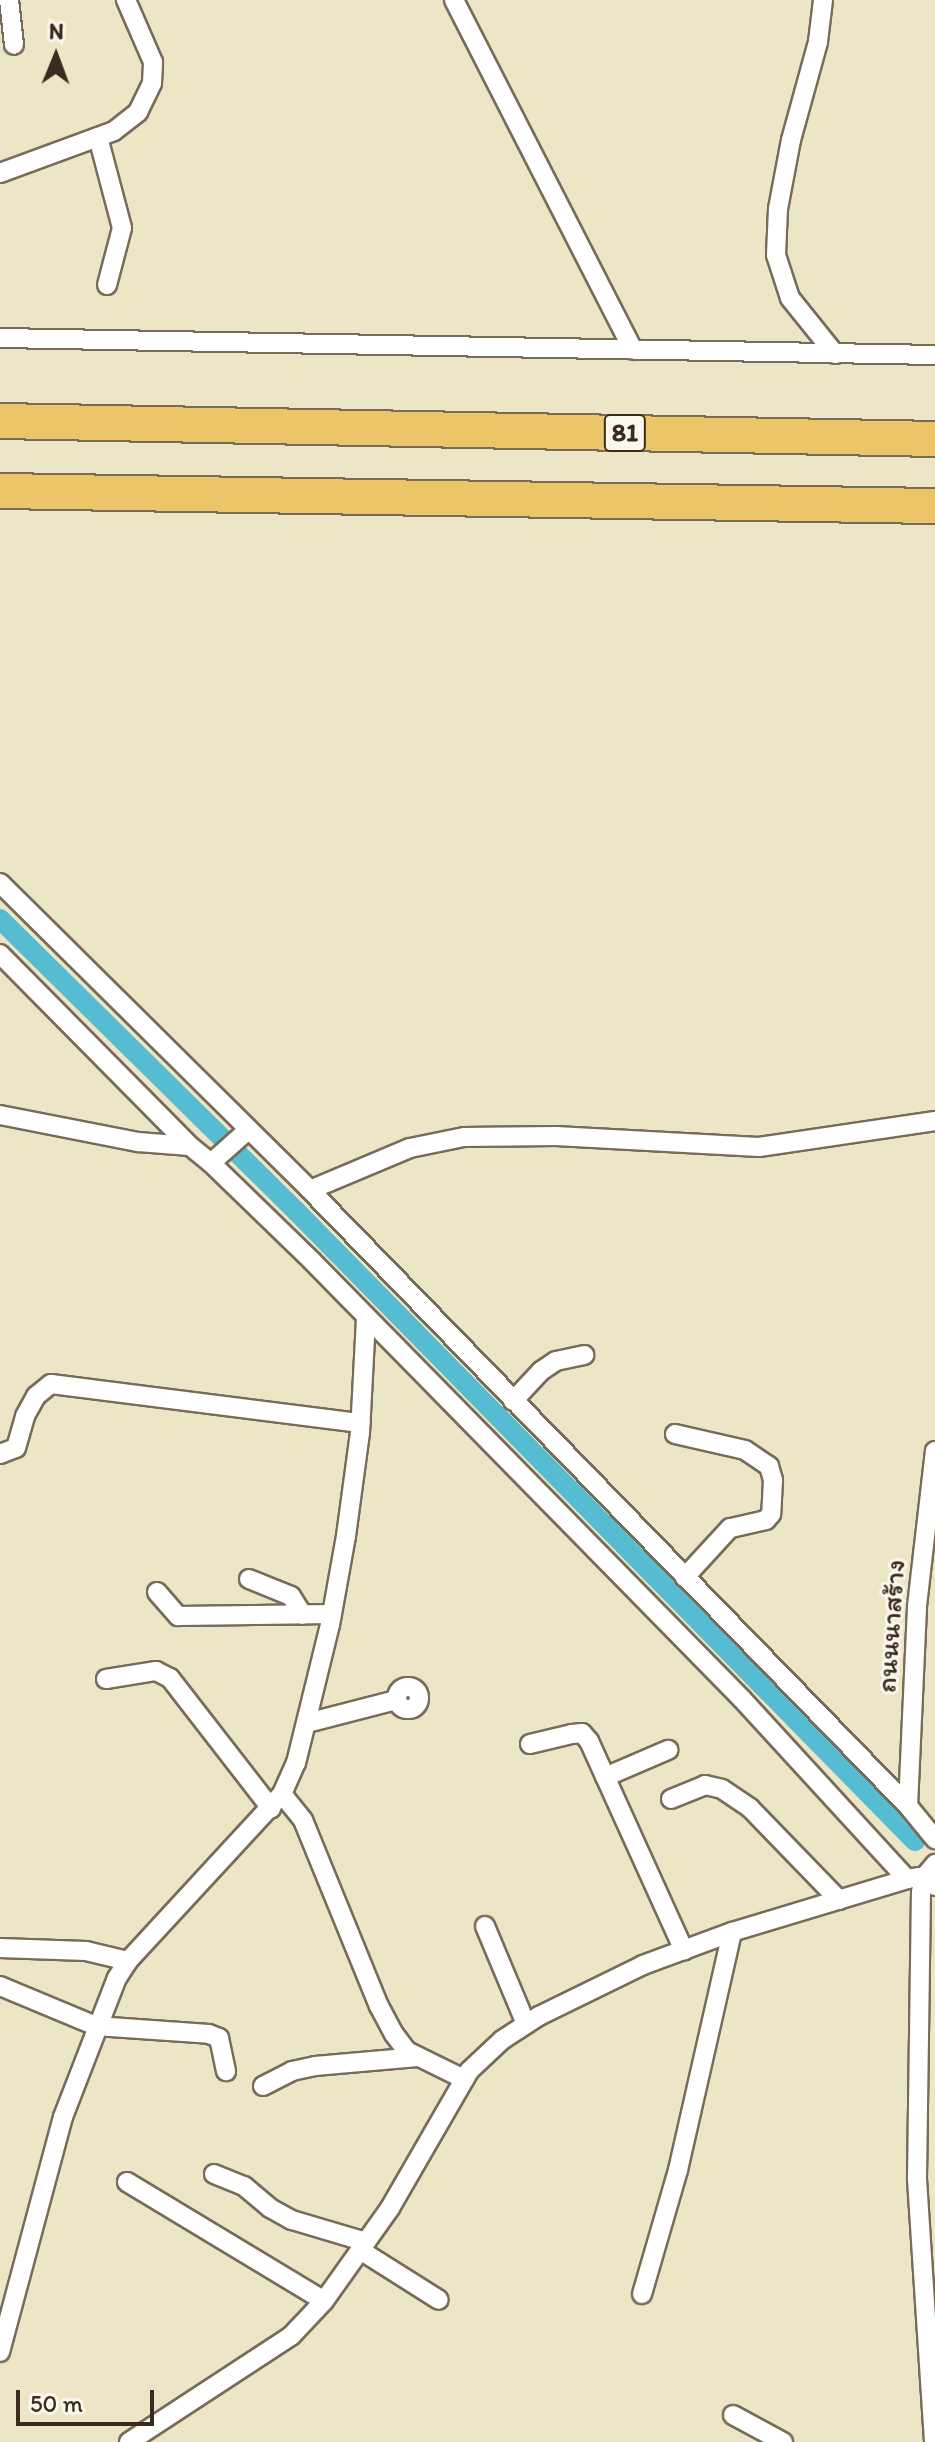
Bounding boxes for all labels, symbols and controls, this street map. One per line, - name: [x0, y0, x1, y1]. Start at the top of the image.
- north arrow: [16, 16, 96, 96]
- text: N: [49, 18, 64, 45]
- road number: 81: [603, 411, 647, 455]
- street label: ถนนนาสร้าง: [869, 1558, 911, 1694]
- scale bar: [20, 2374, 158, 2424]
- text: 50 m: [30, 2389, 83, 2418]

